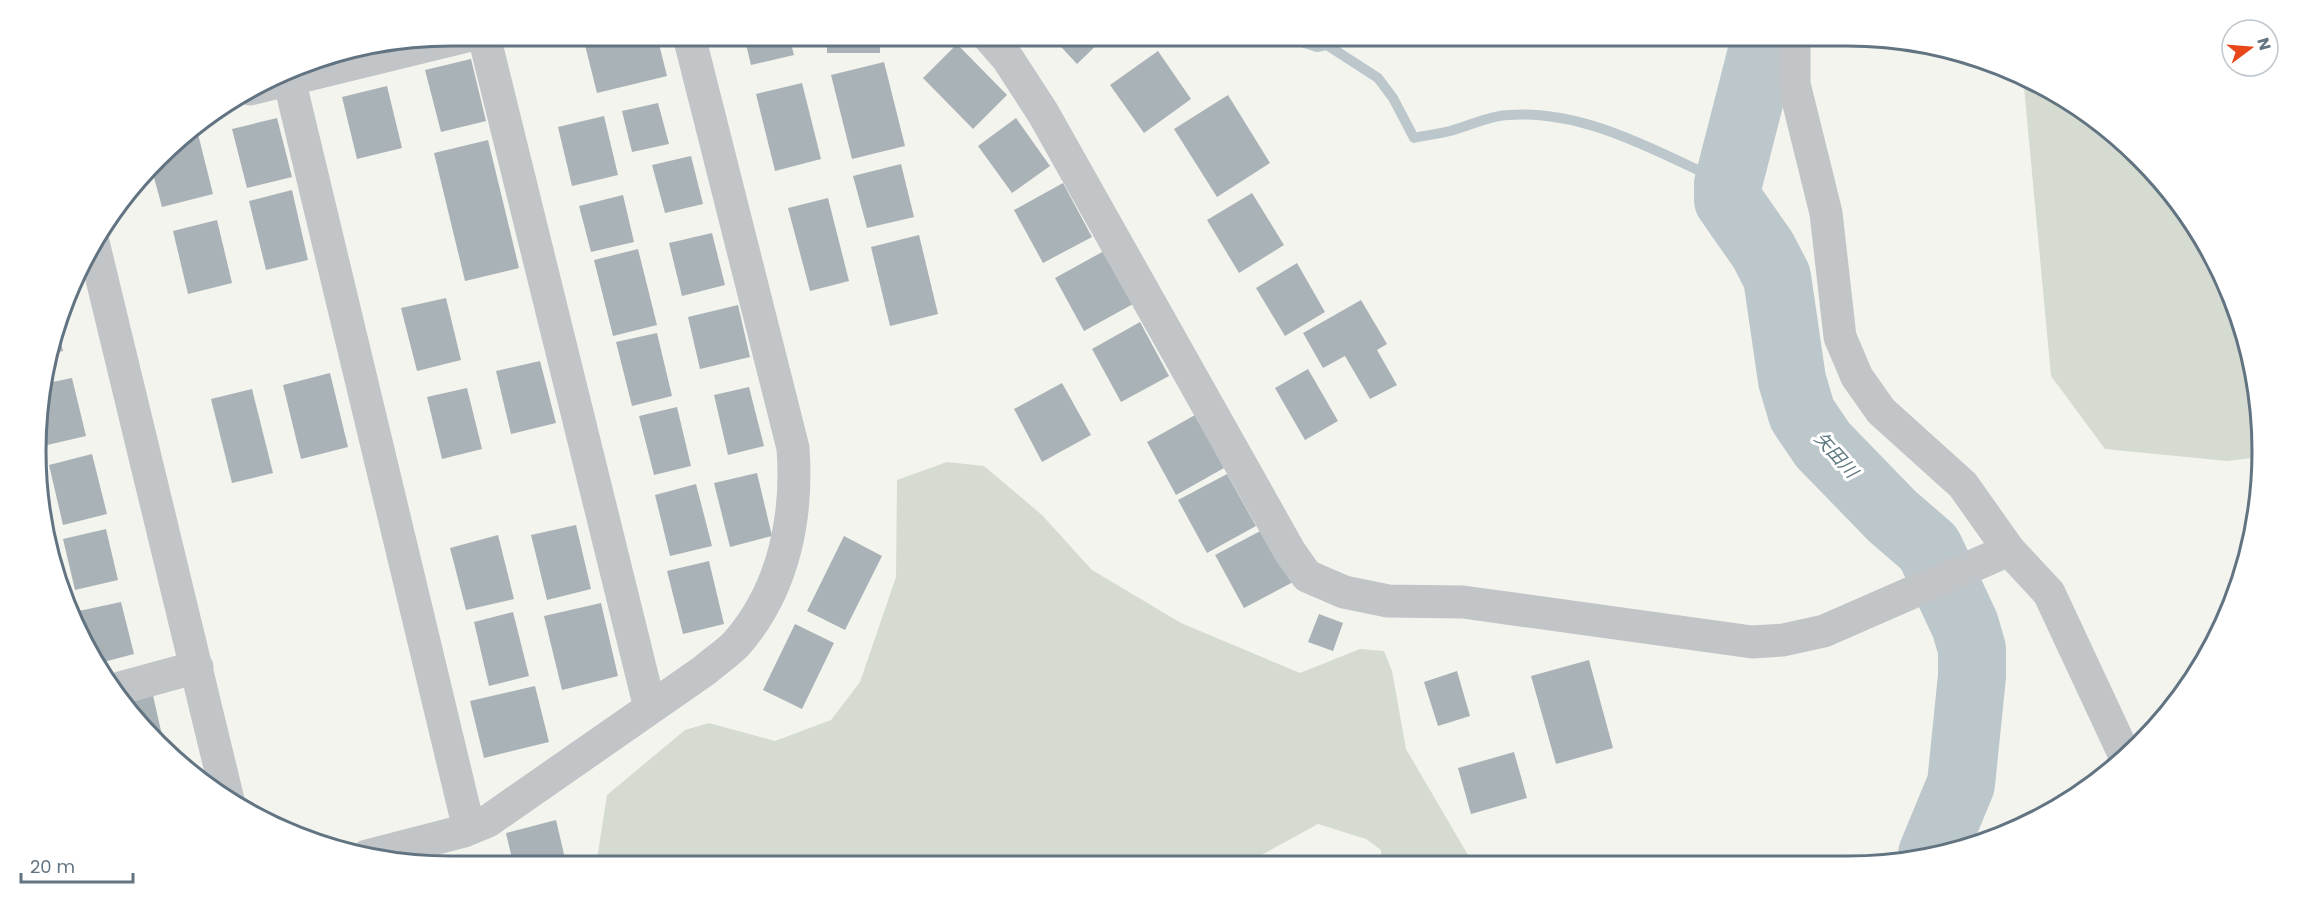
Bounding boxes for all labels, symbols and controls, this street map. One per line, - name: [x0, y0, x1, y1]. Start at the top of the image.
- north arrow: [2220, 18, 2280, 78]
- text: N: [2251, 35, 2277, 53]
- water label: 矢田川: [1809, 426, 1865, 485]
- scale bar: [21, 846, 134, 884]
- text: 20 m: [30, 854, 75, 879]

